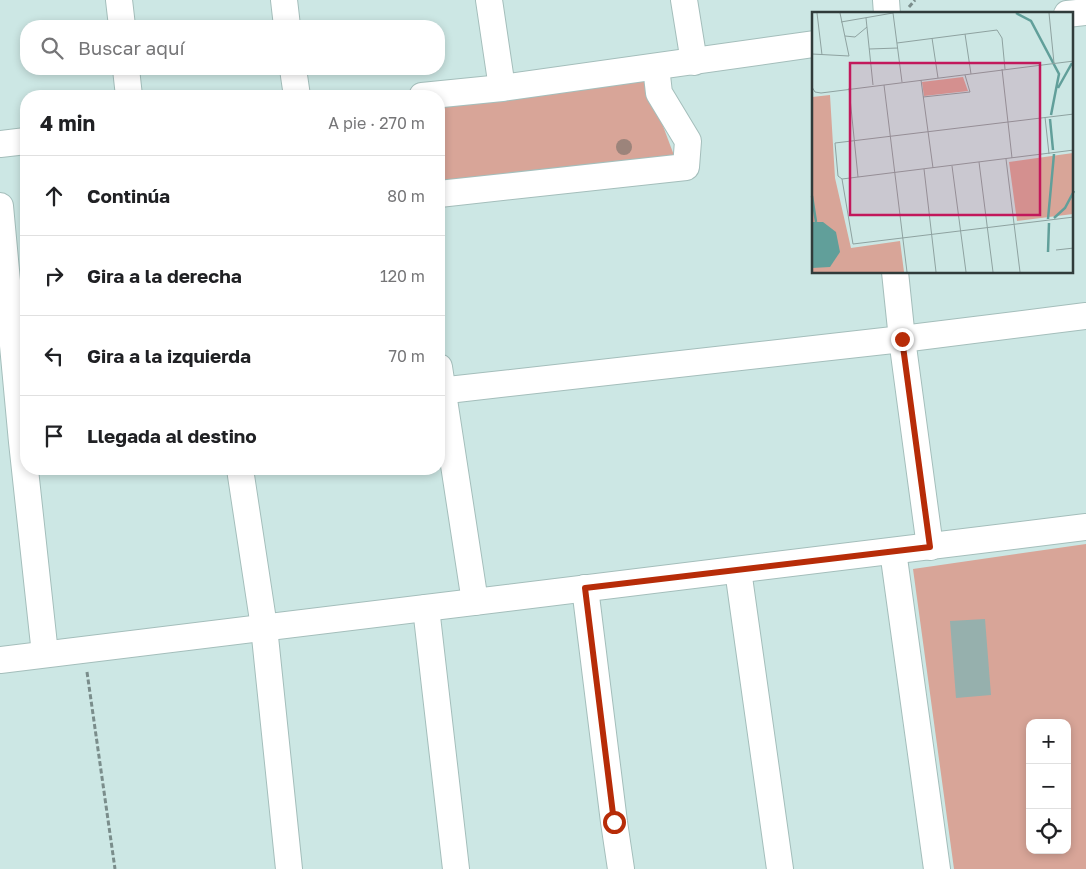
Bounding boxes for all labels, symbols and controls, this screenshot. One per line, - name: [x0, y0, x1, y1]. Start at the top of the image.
- inset map: [812, 12, 1074, 274]
- search box: [20, 20, 445, 75]
- icon: search: [38, 34, 66, 62]
- text: Buscar aquí: [78, 36, 185, 59]
- text: 4 min: [40, 110, 95, 136]
- text: A pie · 270 m: [328, 113, 425, 133]
- icon: ahead: [40, 182, 68, 210]
- text: Continúa: [87, 184, 170, 207]
- text: 80 m: [387, 186, 425, 206]
- icon: right: [40, 262, 68, 290]
- text: Gira a la derecha: [87, 264, 242, 287]
- text: 120 m: [380, 266, 425, 286]
- route end: [891, 328, 914, 351]
- icon: left: [40, 342, 68, 370]
- text: Gira a la izquierda: [87, 344, 251, 367]
- text: 70 m: [388, 346, 425, 366]
- icon: arrive: [40, 422, 68, 450]
- text: Llegada al destino: [87, 424, 257, 447]
- map controls: [1026, 719, 1071, 854]
- button: +: [1026, 719, 1071, 764]
- button: −: [1026, 764, 1071, 809]
- button: locate: [1026, 809, 1071, 854]
- route start: [603, 811, 626, 834]

